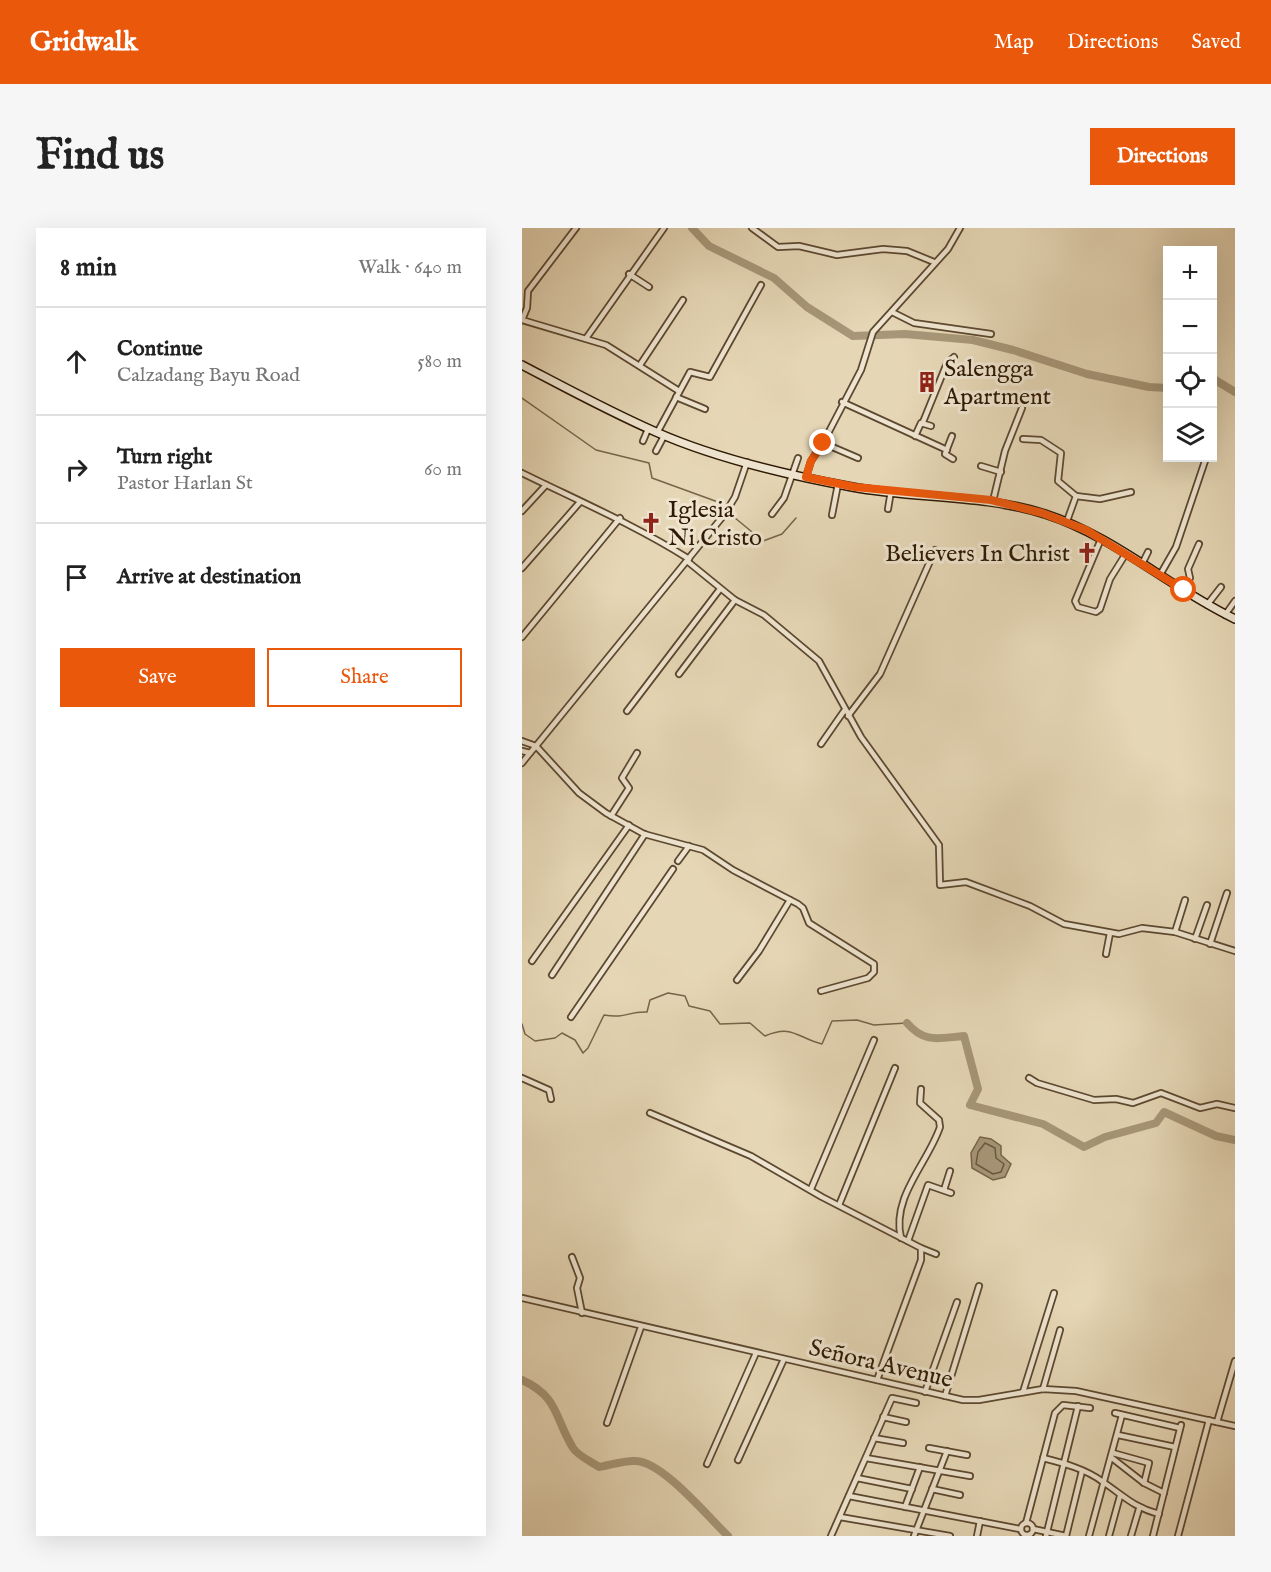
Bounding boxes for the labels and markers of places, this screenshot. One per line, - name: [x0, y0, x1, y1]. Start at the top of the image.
- place label: Salengga Apartment: [943, 354, 1051, 413]
- building icon: Salengga Apartment: [915, 370, 939, 394]
- place label: Iglesia Ni Cristo: [668, 495, 762, 554]
- church icon: Iglesia Ni Cristo: [639, 511, 663, 535]
- place label: Believers In Christ: [885, 539, 1070, 570]
- church icon: Believers In Christ: [1075, 541, 1099, 565]

